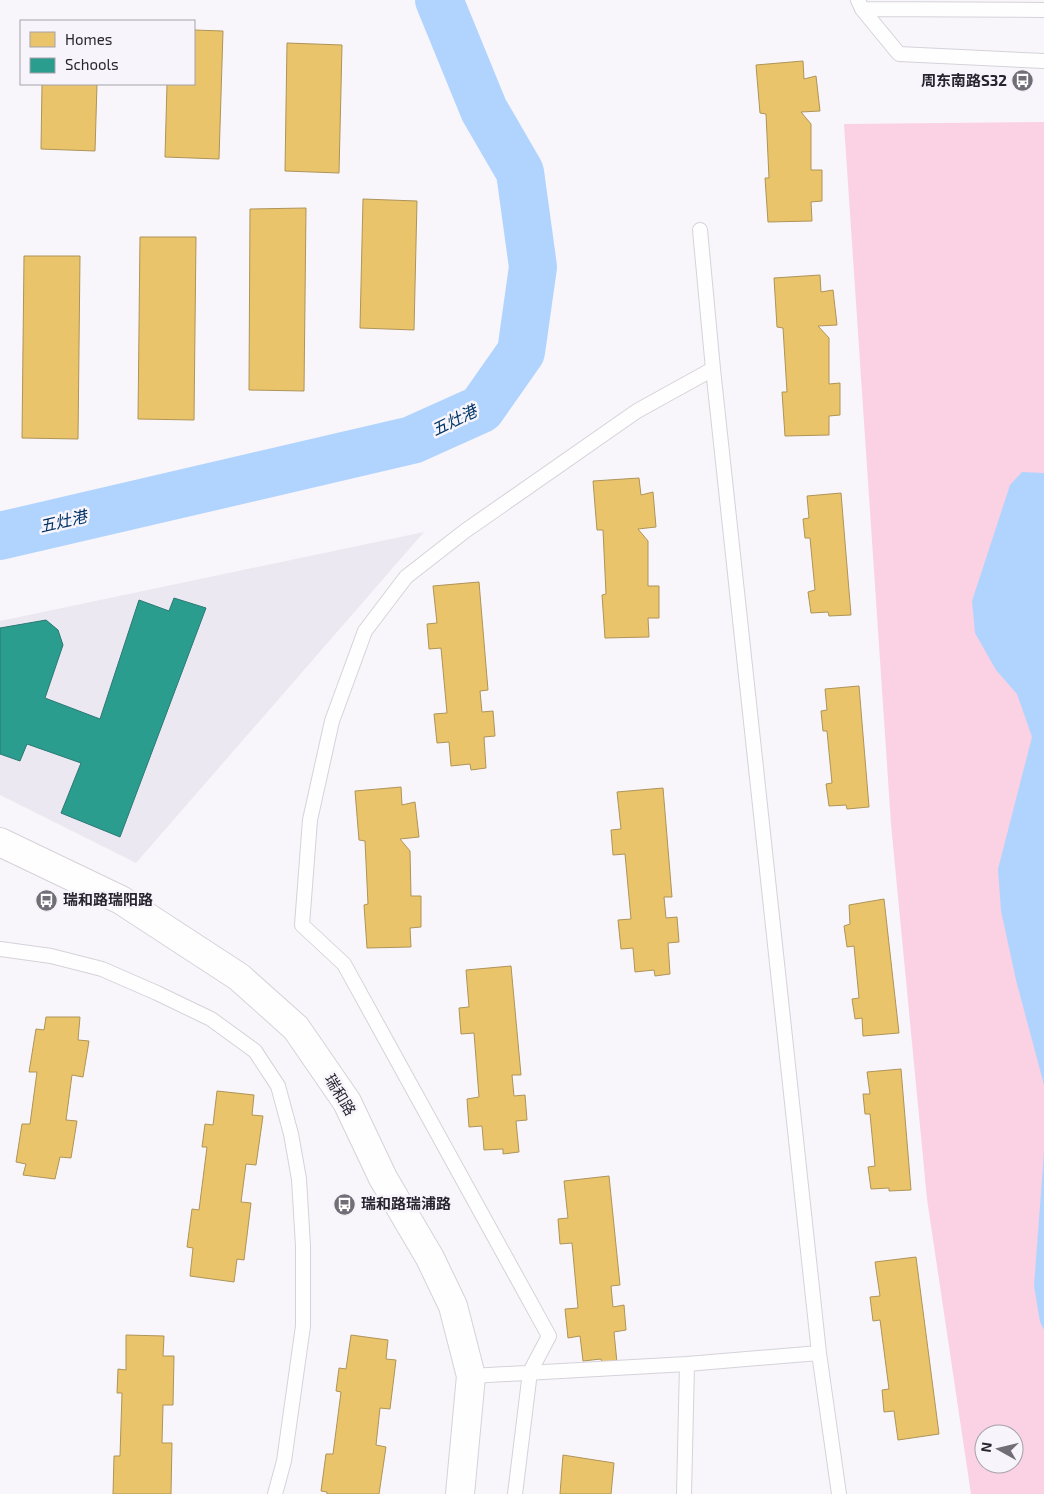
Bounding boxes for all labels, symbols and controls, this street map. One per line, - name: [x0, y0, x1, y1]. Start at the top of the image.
- legend: [20, 20, 195, 85]
- text: Homes: [65, 30, 112, 48]
- text: Schools: [65, 55, 119, 73]
- bus stop icon: 周东南路S32: [1011, 69, 1035, 93]
- place label: 周东南路S32: [921, 71, 1007, 89]
- water label: 五灶港: [428, 400, 481, 439]
- water label: 五灶港: [37, 505, 90, 535]
- bus stop icon: 瑞和路瑞阳路: [35, 888, 59, 912]
- place label: 瑞和路瑞阳路: [63, 890, 153, 908]
- street label: 瑞和路: [322, 1071, 360, 1118]
- bus stop icon: 瑞和路瑞浦路: [333, 1192, 357, 1216]
- place label: 瑞和路瑞浦路: [361, 1194, 451, 1212]
- north arrow: [974, 1424, 1024, 1474]
- text: N: [977, 1441, 995, 1453]

